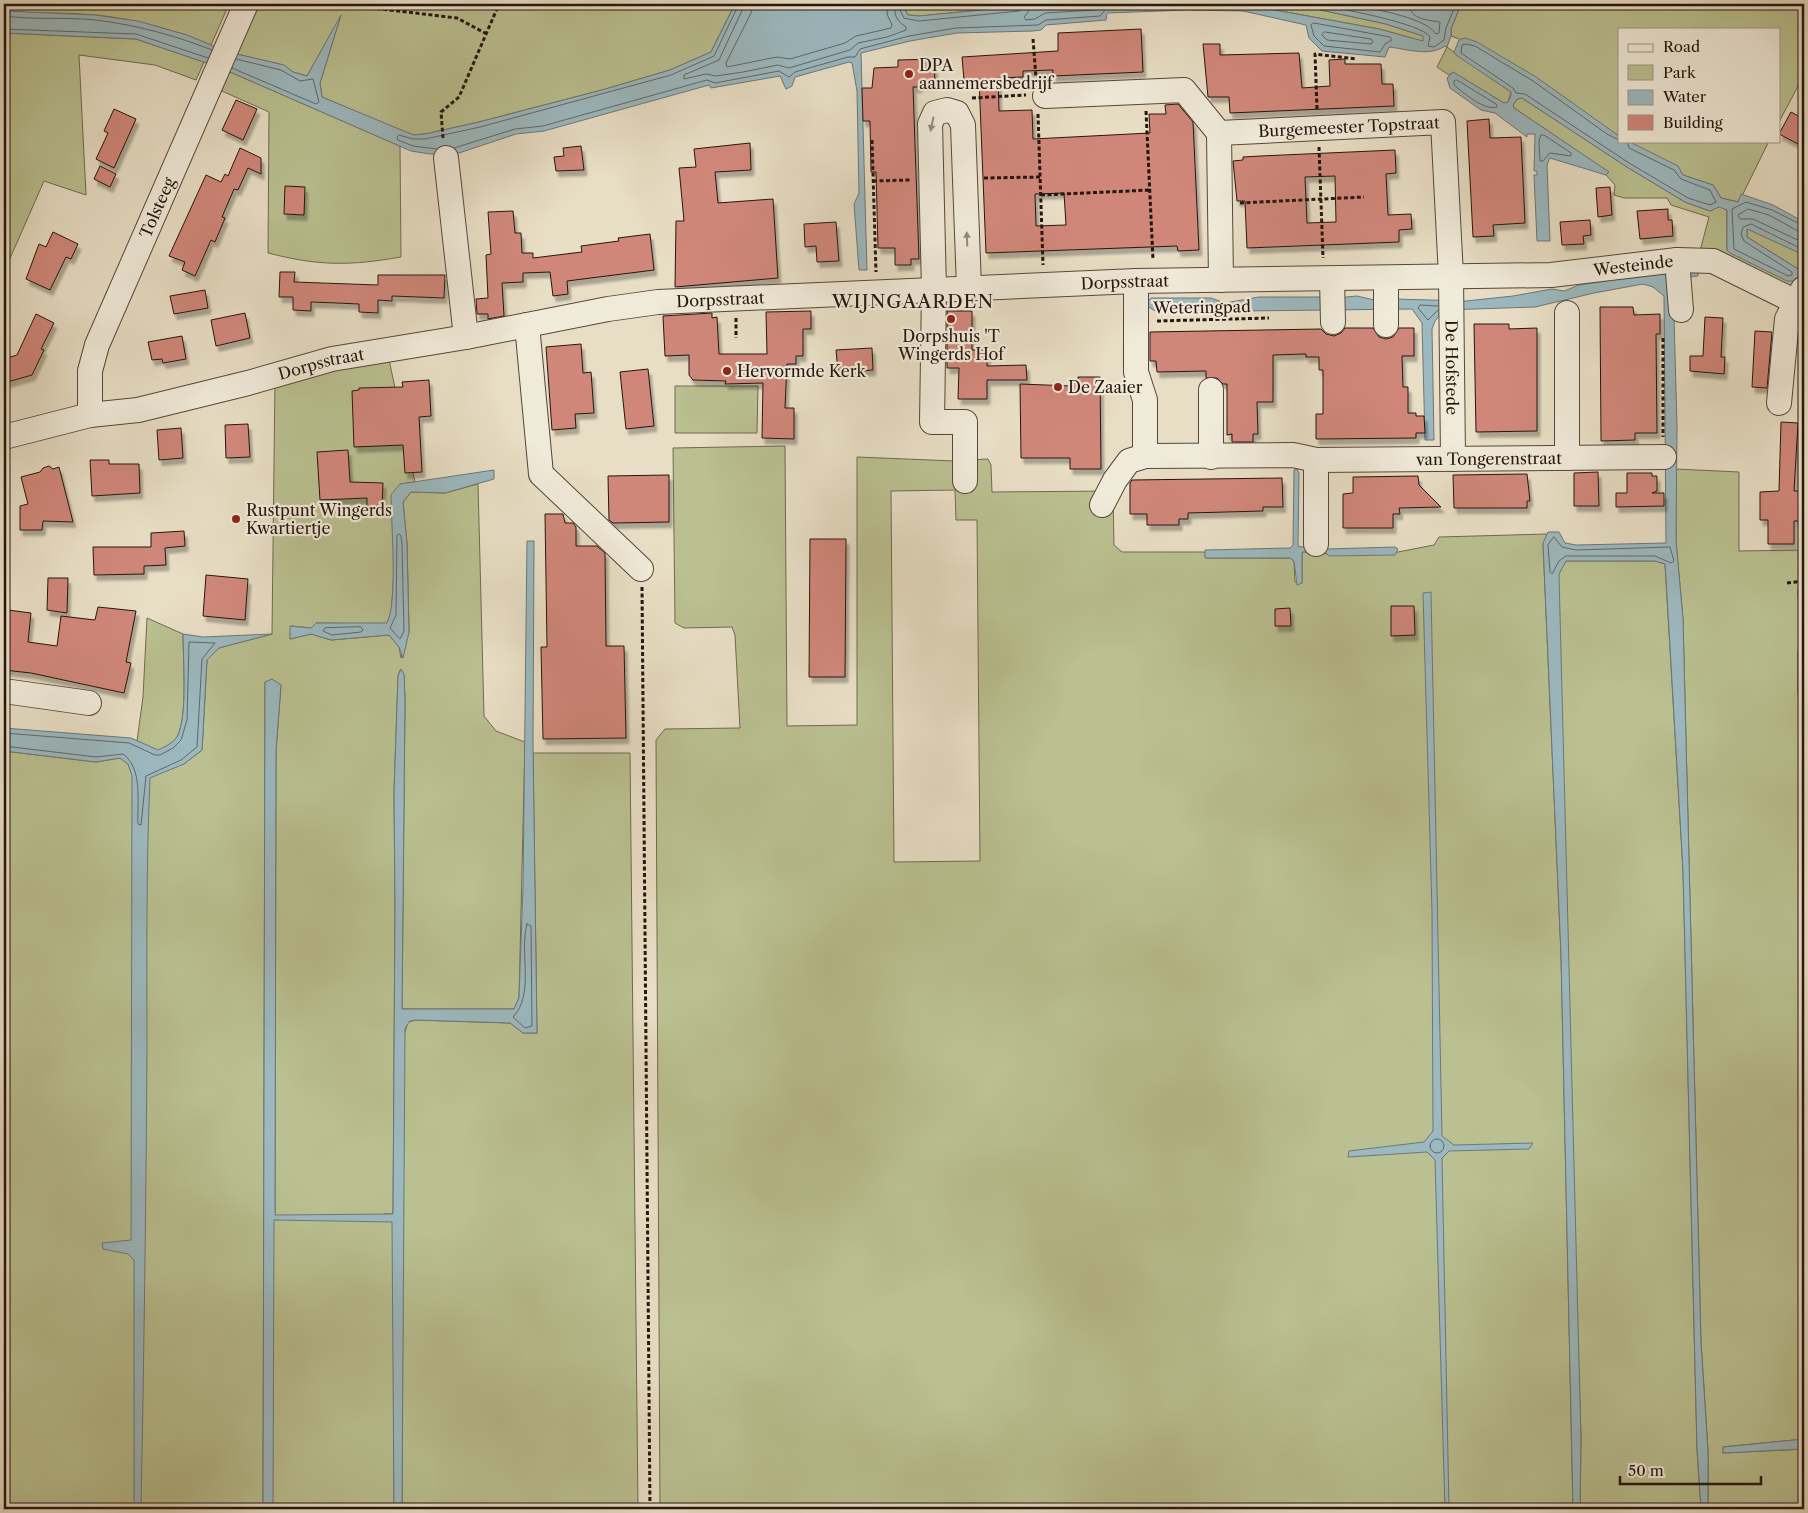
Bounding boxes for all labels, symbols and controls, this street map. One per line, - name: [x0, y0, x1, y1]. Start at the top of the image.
- legend: [1618, 28, 1780, 142]
- text: Road: [1663, 37, 1700, 56]
- place label: DPA aannemersbedrijf: [919, 55, 1055, 93]
- text: Park: [1663, 63, 1697, 82]
- marker: DPA aannemersbedrijf: [903, 68, 915, 80]
- text: Water: [1662, 87, 1707, 106]
- street label: Burgemeester Topstraat: [1258, 112, 1440, 141]
- text: Building: [1663, 113, 1723, 132]
- one-way arrow: [927, 116, 935, 132]
- street label: Tolsteeg: [135, 174, 179, 241]
- one-way arrow: [963, 231, 971, 247]
- street label: Westeinde: [1591, 251, 1674, 280]
- street label: Dorpsstraat: [1080, 271, 1169, 293]
- street label: Dorpsstraat: [676, 287, 765, 311]
- district label: WIJNGAARDEN: [831, 290, 994, 313]
- street label: Weteringpad: [1152, 296, 1251, 318]
- marker: Dorpshuis 'T Wingerds Hof: [945, 313, 957, 325]
- street label: De Hofstede: [1441, 320, 1463, 415]
- place label: Dorpshuis 'T Wingerds Hof: [897, 326, 1006, 364]
- street label: Dorpsstraat: [276, 344, 366, 384]
- place label: Hervormde Kerk: [737, 361, 866, 381]
- marker: Hervormde Kerk: [721, 365, 733, 377]
- place label: De Zaaier: [1068, 377, 1143, 397]
- marker: De Zaaier: [1052, 381, 1064, 393]
- street label: van Tongerenstraat: [1415, 448, 1562, 469]
- place label: Rustpunt Wingerds Kwartiertje: [246, 500, 392, 538]
- marker: Rustpunt Wingerds Kwartiertje: [230, 513, 242, 525]
- scale bar: [1620, 1453, 1762, 1485]
- text: 50 m: [1628, 1461, 1664, 1480]

